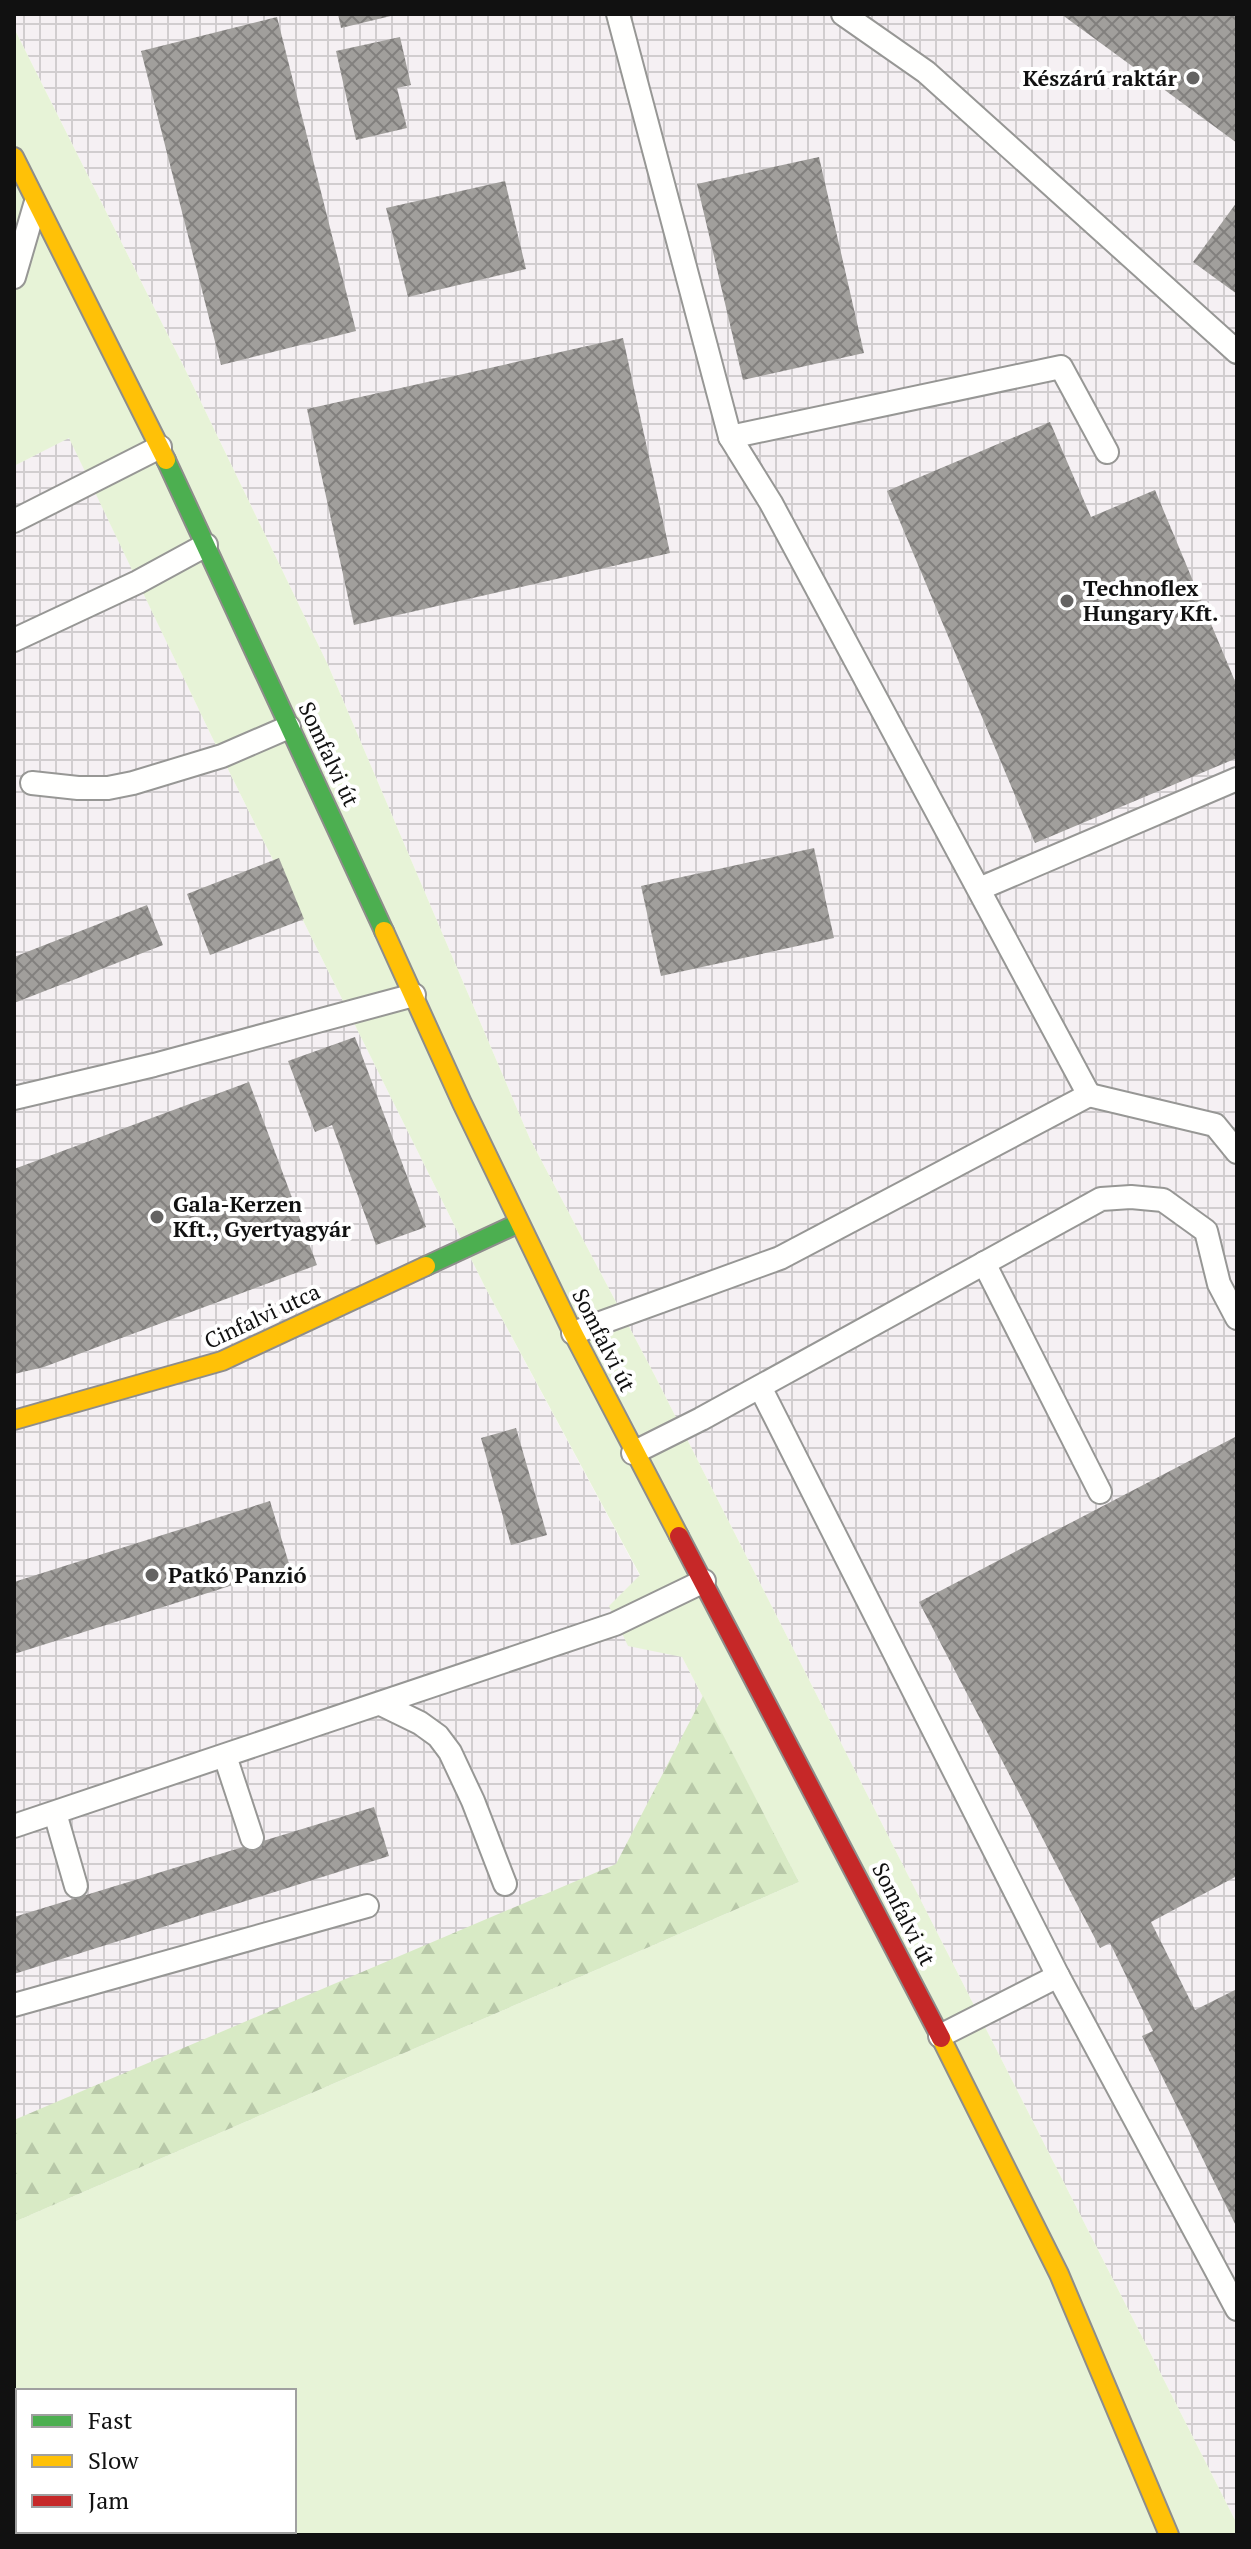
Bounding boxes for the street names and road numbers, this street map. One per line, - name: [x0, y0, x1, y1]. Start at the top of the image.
- street label: Somfalvi út: [293, 697, 366, 811]
- street label: Cinfalvi utca: [199, 1276, 324, 1355]
- street label: Somfalvi út: [566, 1283, 643, 1396]
- street label: Somfalvi út: [866, 1857, 943, 1970]

